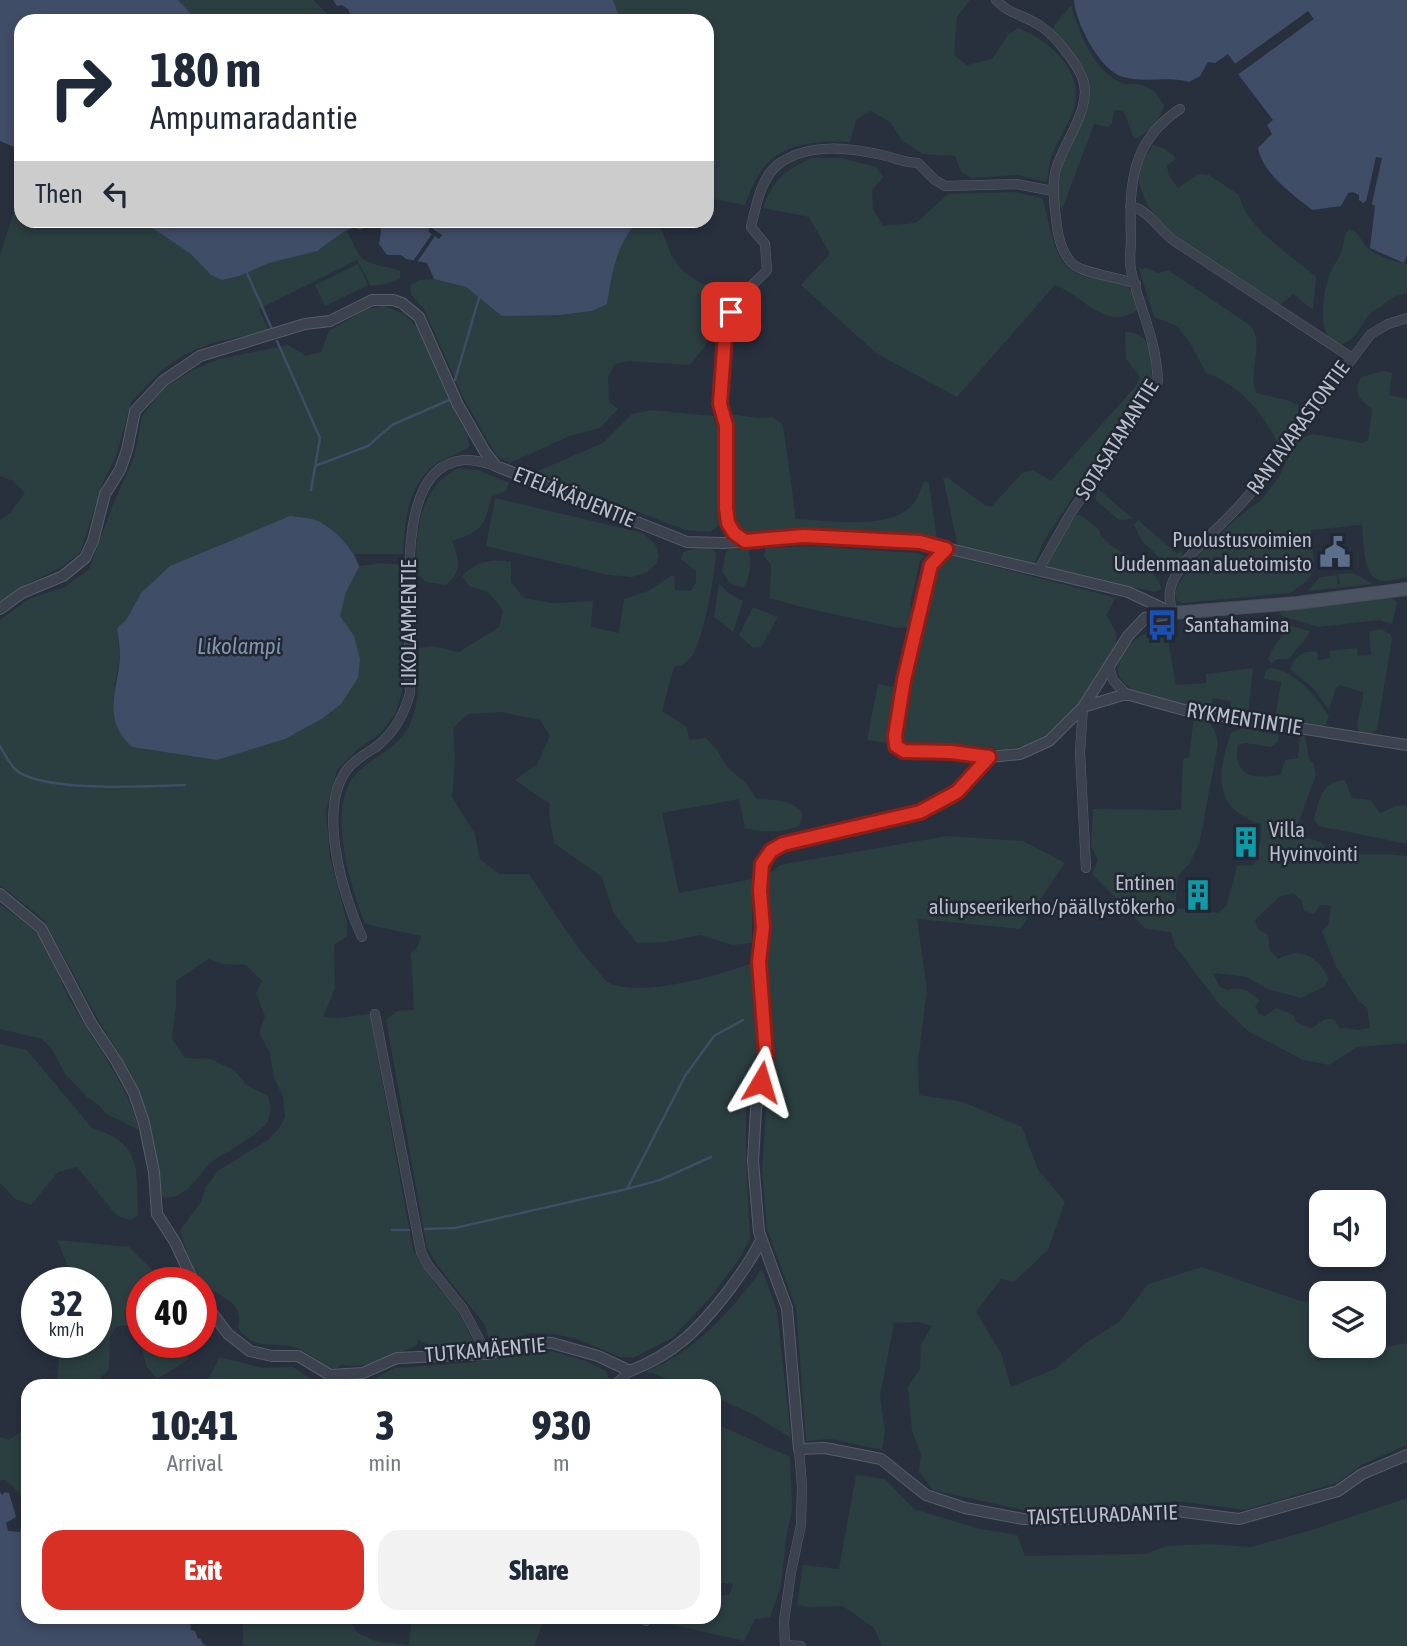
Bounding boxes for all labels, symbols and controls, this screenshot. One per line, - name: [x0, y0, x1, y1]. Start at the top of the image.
- text: 180 m: [150, 41, 261, 97]
- icon: right: [35, 42, 126, 133]
- text: Ampumaradantie: [150, 99, 358, 136]
- icon: left: [97, 175, 135, 213]
- text: Then: [35, 179, 83, 209]
- pin: [701, 282, 761, 342]
- icon: arrive: [712, 293, 750, 331]
- street label: RANTAVARASTONTIE: [1241, 356, 1353, 498]
- street label: SOTASATAMANTIE: [1070, 375, 1163, 504]
- street label: ETELÄKÄRJENTIE: [510, 461, 638, 531]
- place label: Puolustusvoimien Uudenmaan aluetoimisto: [1113, 527, 1312, 575]
- public building icon: Puolustusvoimien Uudenmaan aluetoimisto: [1318, 535, 1352, 569]
- street label: LIKOLAMMENTIE: [396, 560, 420, 686]
- bus stop icon: Santahamina: [1145, 608, 1179, 642]
- place label: Santahamina: [1185, 612, 1289, 636]
- water label: Likolampi: [197, 633, 281, 659]
- street label: RYKMENTINTIE: [1185, 697, 1303, 739]
- place label: Villa Hyvinvointi: [1269, 817, 1358, 865]
- building icon: Villa Hyvinvointi: [1229, 825, 1263, 859]
- place label: Entinen aliupseerikerho/päällystökerho: [929, 870, 1175, 918]
- building icon: Entinen aliupseerikerho/päällystökerho: [1181, 878, 1215, 912]
- position arrow: [724, 1045, 798, 1119]
- map controls: [1309, 1190, 1386, 1358]
- button: sound: [1309, 1190, 1386, 1267]
- speed limit sign: 40: [126, 1267, 217, 1358]
- button: layers: [1309, 1281, 1386, 1358]
- text: 32: [50, 1283, 83, 1323]
- text: km/h: [49, 1319, 84, 1340]
- street label: TUTKAMÄENTIE: [424, 1332, 546, 1366]
- text: 10:41: [151, 1401, 238, 1449]
- text: 3: [375, 1401, 395, 1449]
- text: 930: [532, 1401, 591, 1449]
- text: Arrival: [167, 1450, 223, 1476]
- text: min: [369, 1450, 402, 1476]
- text: m: [553, 1450, 570, 1476]
- street label: TAISTELURADANTIE: [1026, 1499, 1178, 1529]
- button: Exit: [42, 1530, 364, 1610]
- button: Share: [378, 1530, 700, 1610]

